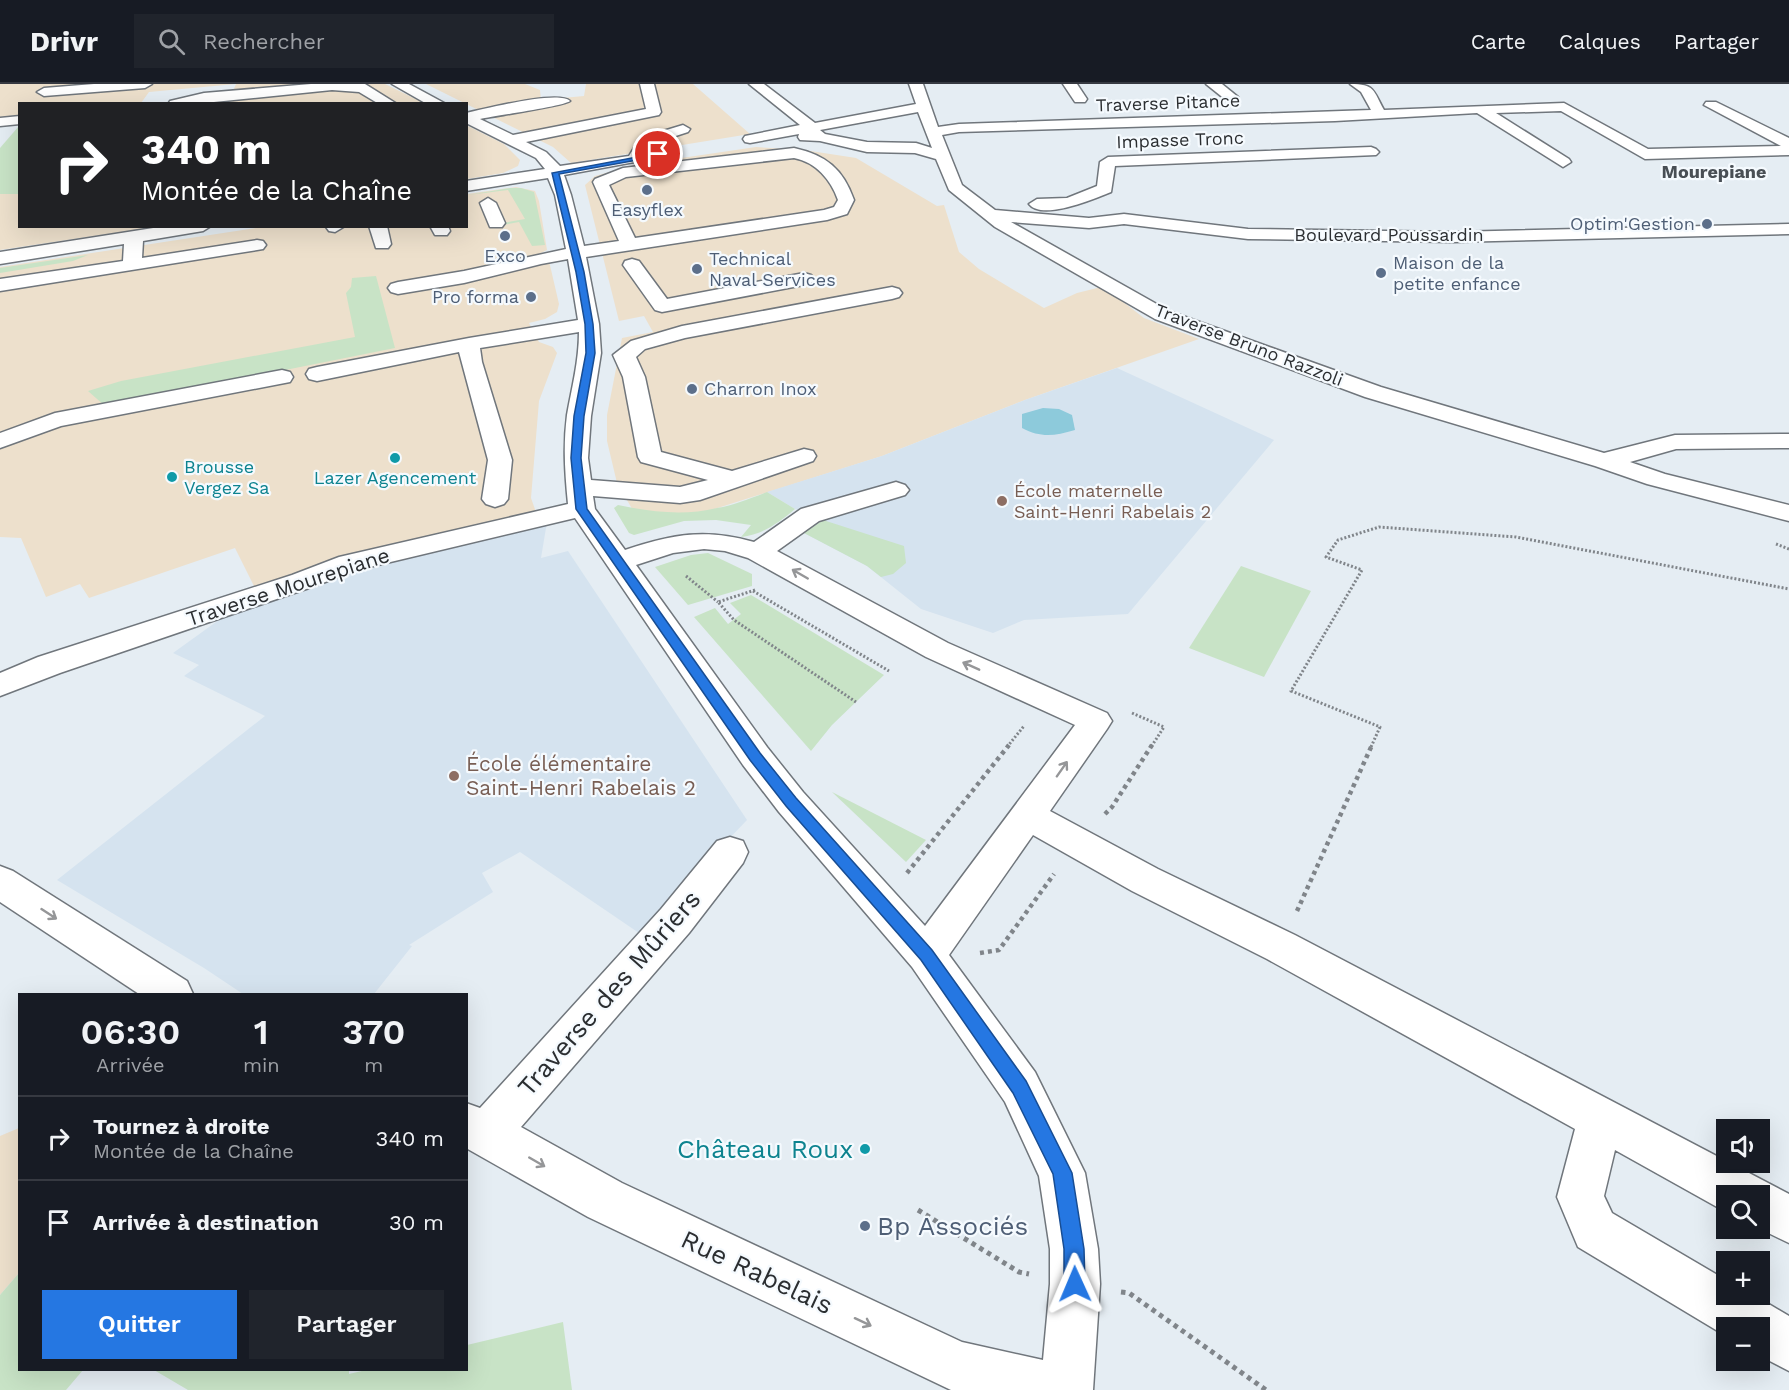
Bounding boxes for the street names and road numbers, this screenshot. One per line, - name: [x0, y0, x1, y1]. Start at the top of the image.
- street label: Traverse Pitance: [1095, 89, 1241, 116]
- street label: Impasse Tronc: [1116, 127, 1244, 152]
- street label: Boulevard Poussardin: [1294, 224, 1484, 245]
- street label: Traverse Bruno Razzoli: [1152, 299, 1346, 390]
- street label: Traverse Mourepiane: [183, 542, 393, 631]
- street label: Traverse des Mûriers: [511, 884, 707, 1102]
- street label: Rue Rabelais: [677, 1224, 837, 1320]

